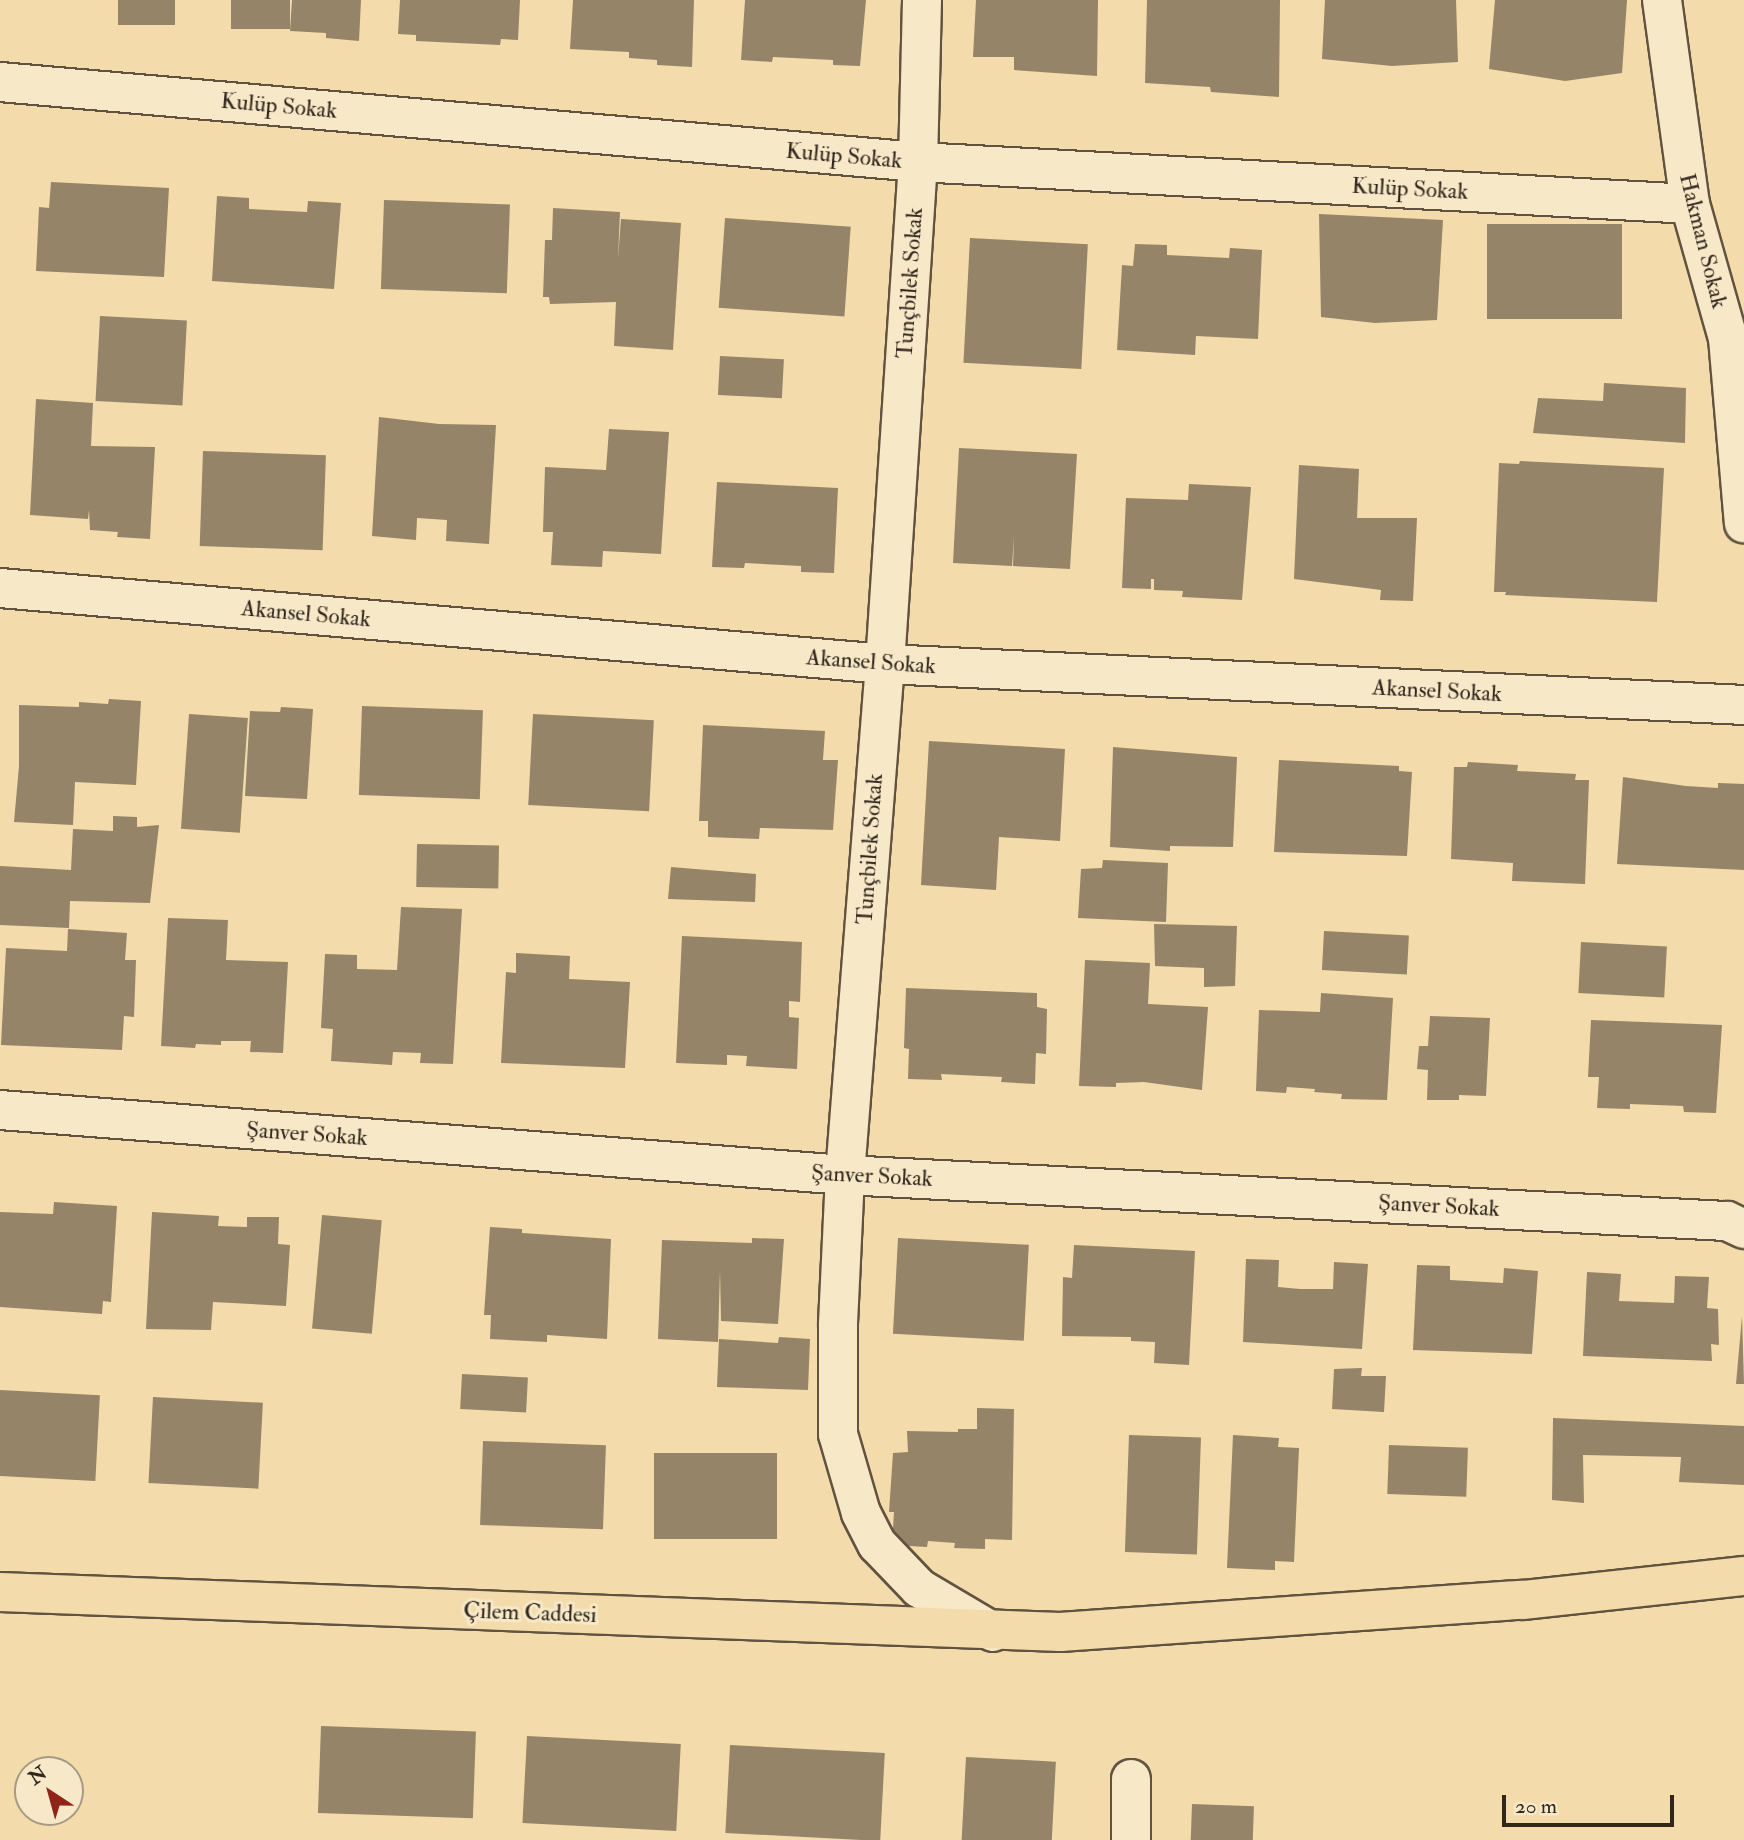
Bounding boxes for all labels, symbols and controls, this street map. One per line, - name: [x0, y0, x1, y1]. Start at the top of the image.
- street label: Kulüp Sokak: [220, 87, 338, 125]
- street label: Kulüp Sokak: [785, 137, 903, 175]
- street label: Hakman Sokak: [1673, 171, 1733, 311]
- street label: Kulüp Sokak: [1351, 172, 1469, 206]
- street label: Tunçbilek Sokak: [891, 207, 929, 359]
- street label: Akansel Sokak: [240, 595, 372, 633]
- street label: Akansel Sokak: [805, 644, 937, 680]
- street label: Akansel Sokak: [1371, 674, 1503, 708]
- street label: Tunçbilek Sokak: [851, 773, 889, 925]
- street label: Şanver Sokak: [245, 1116, 369, 1152]
- street label: Şanver Sokak: [811, 1159, 933, 1193]
- street label: Şanver Sokak: [1378, 1189, 1500, 1223]
- street label: Çilem Caddesi: [463, 1597, 597, 1629]
- north arrow: [14, 1756, 84, 1826]
- text: N: [24, 1761, 52, 1790]
- scale bar: [1506, 1780, 1678, 1824]
- text: 20 m: [1515, 1793, 1557, 1820]

